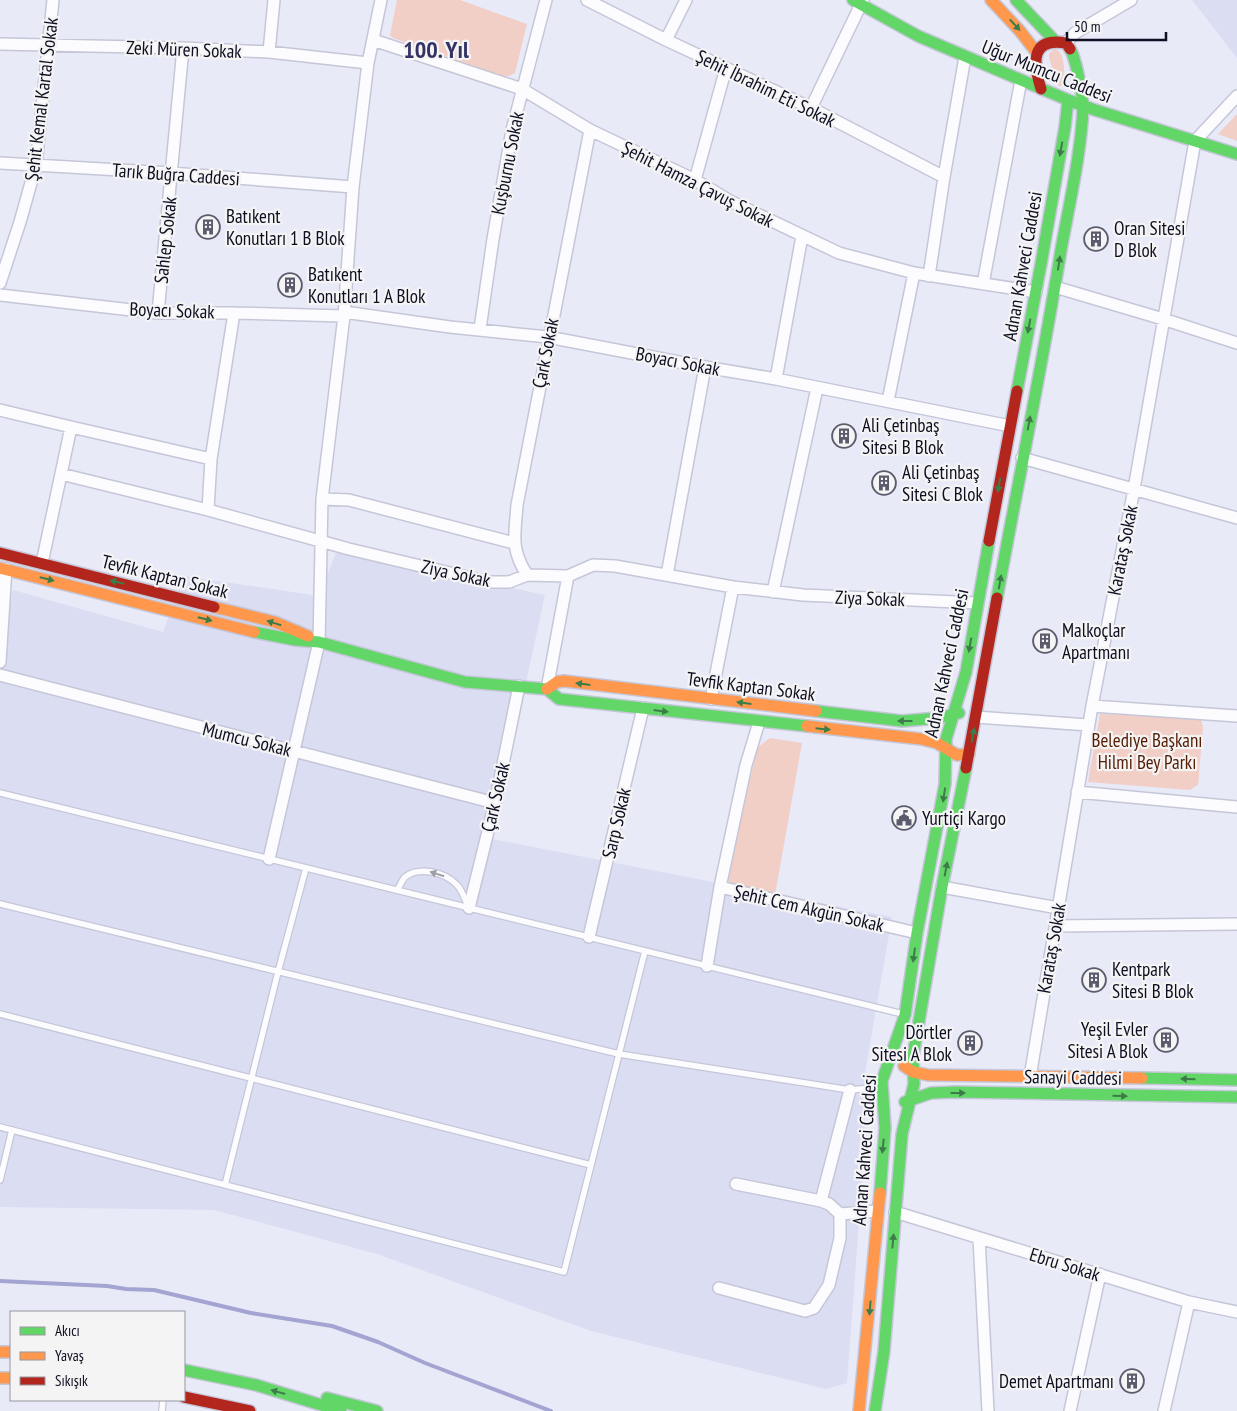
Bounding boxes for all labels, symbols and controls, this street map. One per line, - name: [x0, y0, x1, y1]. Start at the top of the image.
- scale bar: [1067, 10, 1166, 42]
- street label: Şehit Kemal Kartal Sokak: [19, 15, 63, 182]
- text: 50 m: [1074, 17, 1100, 36]
- one-way arrow: [1009, 19, 1021, 31]
- district label: 100. Yıl: [403, 34, 469, 65]
- street label: Uğur Mumcu Caddesi: [978, 34, 1116, 108]
- street label: Zeki Müren Sokak: [126, 35, 243, 63]
- street label: Şehit İbrahim Eti Sokak: [692, 44, 840, 132]
- street label: Kuşburnu Sokak: [485, 109, 529, 217]
- street label: Şehit Hamza Çavuş Sokak: [618, 135, 778, 233]
- one-way arrow: [1056, 141, 1064, 157]
- street label: Tarık Buğra Caddesi: [111, 158, 241, 190]
- street label: Adnan Kahveci Caddesi: [997, 189, 1047, 343]
- street label: Sahlep Sokak: [149, 195, 182, 285]
- place label: Batıkent Konutları 1 B Blok: [226, 204, 345, 250]
- building icon: Batıkent Konutları 1 B Blok: [195, 214, 221, 240]
- place label: Oran Sitesi D Blok: [1114, 216, 1185, 262]
- building icon: Oran Sitesi D Blok: [1083, 226, 1109, 252]
- one-way arrow: [1056, 255, 1064, 271]
- place label: Batıkent Konutları 1 A Blok: [308, 262, 426, 308]
- building icon: Batıkent Konutları 1 A Blok: [277, 272, 303, 298]
- street label: Boyacı Sokak: [129, 297, 216, 324]
- street label: Çark Sokak: [526, 315, 564, 390]
- one-way arrow: [1025, 318, 1033, 333]
- street label: Boyacı Sokak: [634, 341, 723, 381]
- place label: Ali Çetinbaş Sitesi B Blok: [862, 413, 944, 459]
- one-way arrow: [1025, 415, 1033, 430]
- building icon: Ali Çetinbaş Sitesi B Blok: [831, 423, 857, 449]
- place label: Ali Çetinbaş Sitesi C Blok: [902, 460, 983, 506]
- building icon: Ali Çetinbaş Sitesi C Blok: [871, 470, 897, 496]
- one-way arrow: [995, 478, 1003, 494]
- street label: Karataş Sokak: [1102, 502, 1143, 597]
- street label: Tevfik Kaptan Sokak: [99, 549, 231, 603]
- street label: Ziya Sokak: [419, 554, 493, 592]
- one-way arrow: [997, 574, 1005, 590]
- one-way arrow: [40, 576, 55, 584]
- one-way arrow: [109, 578, 124, 586]
- street label: Ziya Sokak: [835, 585, 906, 611]
- street label: Adnan Kahveci Caddesi: [919, 586, 973, 740]
- one-way arrow: [197, 615, 212, 623]
- one-way arrow: [266, 618, 281, 626]
- place label: Malkoçlar Apartmanı: [1062, 618, 1130, 664]
- building icon: Malkoçlar Apartmanı: [1032, 628, 1058, 654]
- one-way arrow: [966, 638, 974, 654]
- street label: Tevfik Kaptan Sokak: [685, 666, 817, 706]
- one-way arrow: [574, 680, 590, 688]
- one-way arrow: [736, 699, 752, 707]
- one-way arrow: [654, 707, 670, 715]
- street label: Mumcu Sokak: [200, 716, 294, 762]
- one-way arrow: [897, 717, 913, 725]
- one-way arrow: [815, 725, 831, 733]
- one-way arrow: [969, 727, 977, 743]
- park label: Belediye Başkanı Hilmi Bey Parkı: [1092, 728, 1202, 774]
- street label: Çark Sokak: [475, 759, 515, 834]
- street label: Sarp Sokak: [596, 785, 636, 861]
- one-way arrow: [939, 788, 947, 804]
- public building icon: Yurtiçi Kargo: [891, 805, 917, 831]
- place label: Yurtiçi Kargo: [922, 806, 1006, 830]
- one-way arrow: [942, 861, 950, 876]
- one-way arrow: [429, 870, 444, 878]
- street label: Şehit Cem Akgün Sokak: [732, 879, 887, 937]
- street label: Karataş Sokak: [1031, 900, 1071, 995]
- one-way arrow: [909, 947, 917, 963]
- place label: Kentpark Sitesi B Blok: [1112, 957, 1194, 1003]
- building icon: Kentpark Sitesi B Blok: [1081, 967, 1107, 993]
- place label: Yeşil Evler Sitesi A Blok: [1067, 1017, 1149, 1063]
- place label: Dörtler Sitesi A Blok: [871, 1020, 953, 1066]
- building icon: Yeşil Evler Sitesi A Blok: [1153, 1027, 1179, 1053]
- building icon: Dörtler Sitesi A Blok: [957, 1030, 983, 1056]
- street label: Sanayi Caddesi: [1024, 1064, 1122, 1090]
- street label: Adnan Kahveci Caddesi: [847, 1074, 881, 1226]
- one-way arrow: [1180, 1075, 1196, 1083]
- one-way arrow: [950, 1089, 966, 1097]
- one-way arrow: [1112, 1092, 1128, 1100]
- one-way arrow: [879, 1138, 887, 1154]
- one-way arrow: [889, 1232, 897, 1248]
- street label: Ebru Sokak: [1027, 1242, 1104, 1286]
- one-way arrow: [865, 1300, 873, 1316]
- legend: [10, 1311, 185, 1401]
- text: Akıcı: [55, 1321, 80, 1340]
- text: Yavaş: [55, 1346, 84, 1365]
- building icon: Demet Apartmanı: [1119, 1368, 1145, 1394]
- place label: Demet Apartmanı: [999, 1369, 1114, 1393]
- text: Sıkışık: [55, 1371, 88, 1390]
- one-way arrow: [270, 1387, 285, 1395]

